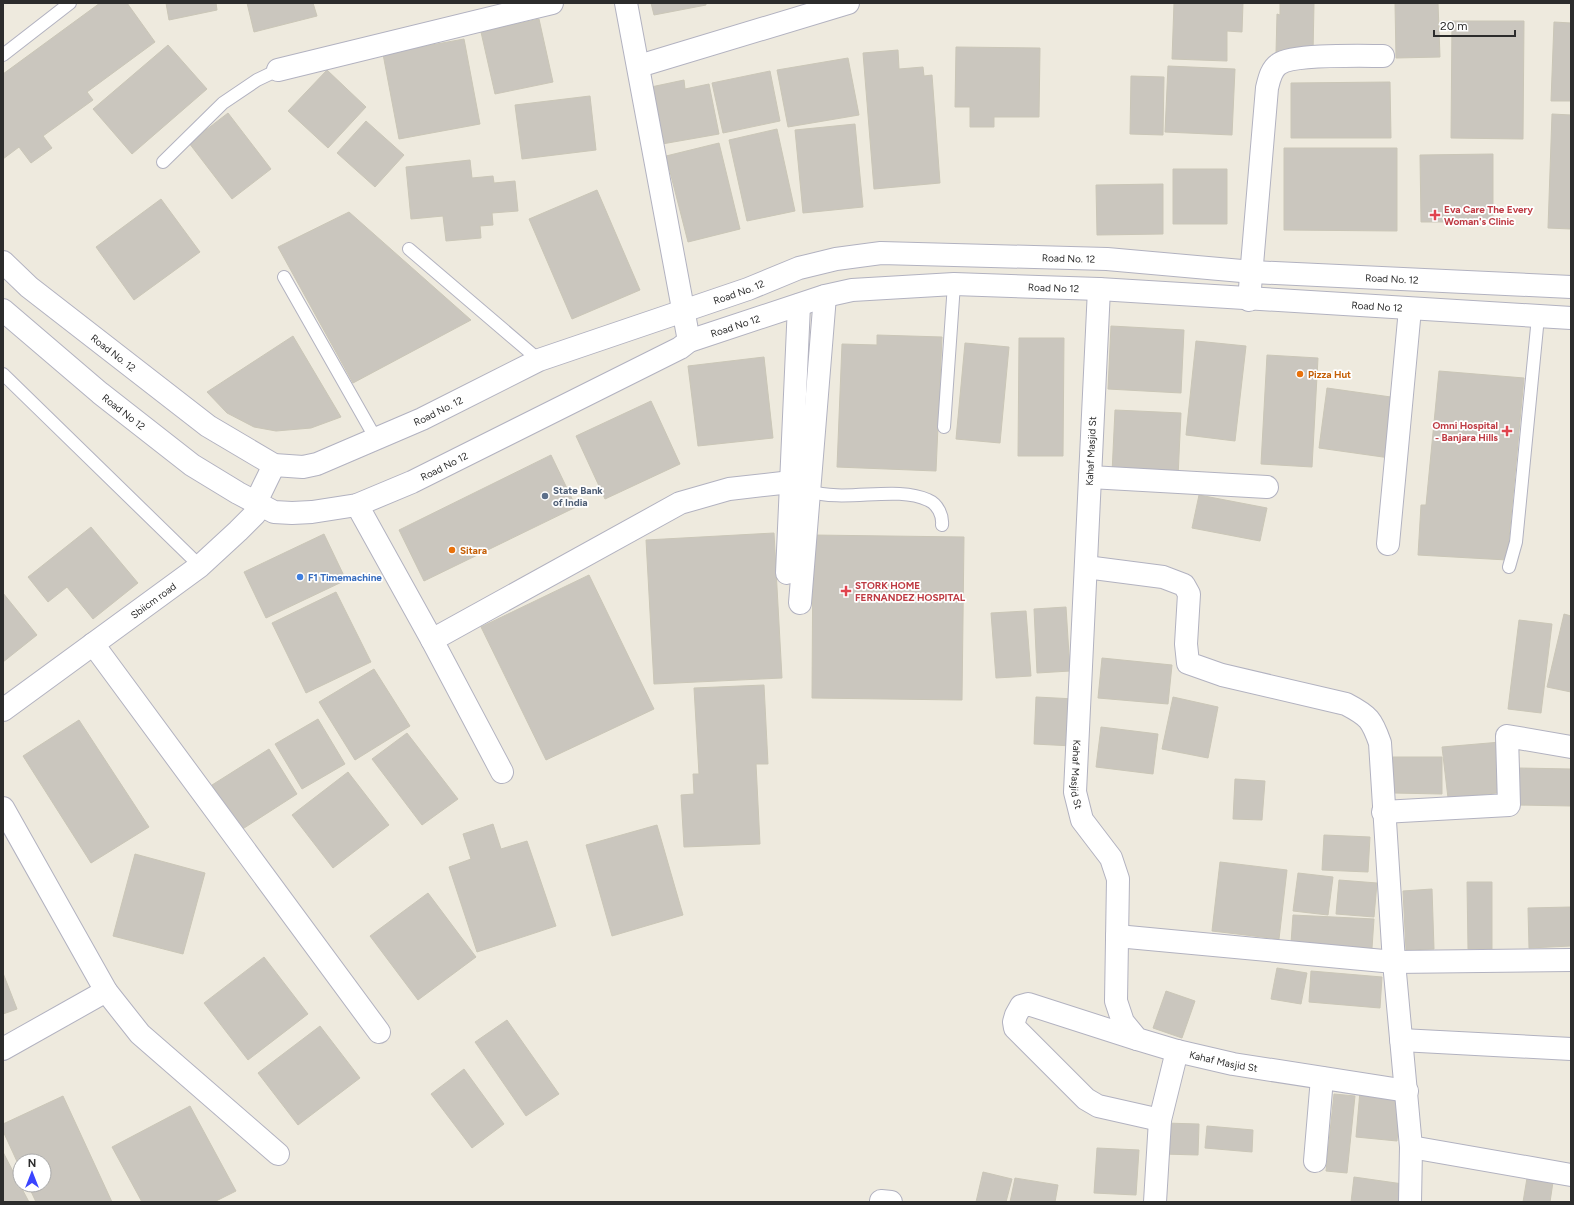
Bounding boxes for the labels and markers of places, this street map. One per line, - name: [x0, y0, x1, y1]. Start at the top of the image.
- place label: Eva Care The Every Woman's Clinic: [1444, 203, 1533, 228]
- marker: Eva Care The Every Woman's Clinic: [1429, 209, 1441, 221]
- place label: Pizza Hut: [1308, 368, 1351, 381]
- marker: Pizza Hut: [1295, 369, 1305, 379]
- place label: Omni Hospital - Banjara Hills: [1432, 419, 1498, 444]
- marker: Omni Hospital - Banjara Hills: [1501, 425, 1513, 437]
- place label: State Bank of India: [553, 484, 603, 509]
- marker: State Bank of India: [540, 491, 550, 501]
- place label: Sitara: [460, 544, 487, 557]
- marker: Sitara: [447, 545, 457, 555]
- place label: F1 Timemachine: [308, 571, 382, 584]
- marker: F1 Timemachine: [295, 572, 305, 582]
- place label: STORK HOME FERNANDEZ HOSPITAL: [855, 579, 966, 604]
- marker: STORK HOME FERNANDEZ HOSPITAL: [840, 585, 852, 597]

